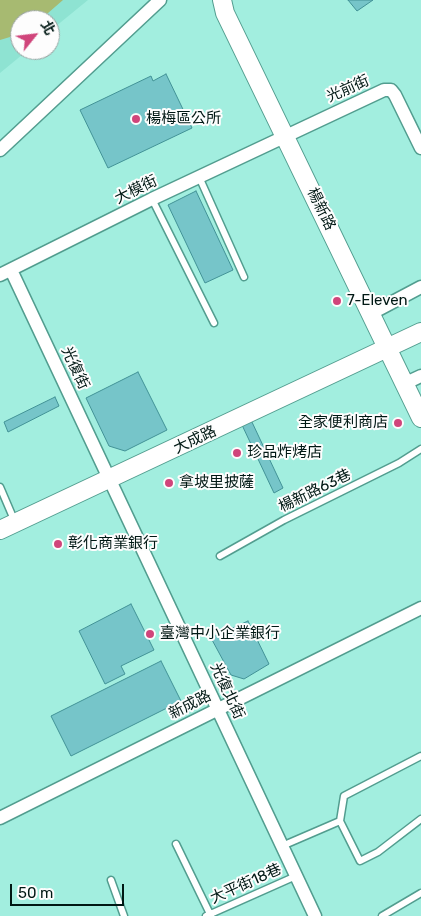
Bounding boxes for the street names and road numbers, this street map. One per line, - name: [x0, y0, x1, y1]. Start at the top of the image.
- street label: 光前街: [324, 72, 372, 106]
- street label: 大模街: [112, 172, 160, 208]
- street label: 楊新路: [303, 185, 339, 233]
- street label: 光復街: [57, 344, 93, 392]
- street label: 大成路: [171, 422, 219, 458]
- street label: 楊新路63巷: [276, 466, 354, 516]
- street label: 光復北街: [206, 660, 248, 722]
- street label: 新成路: [166, 687, 214, 723]
- street label: 大平街18巷: [208, 860, 284, 908]

